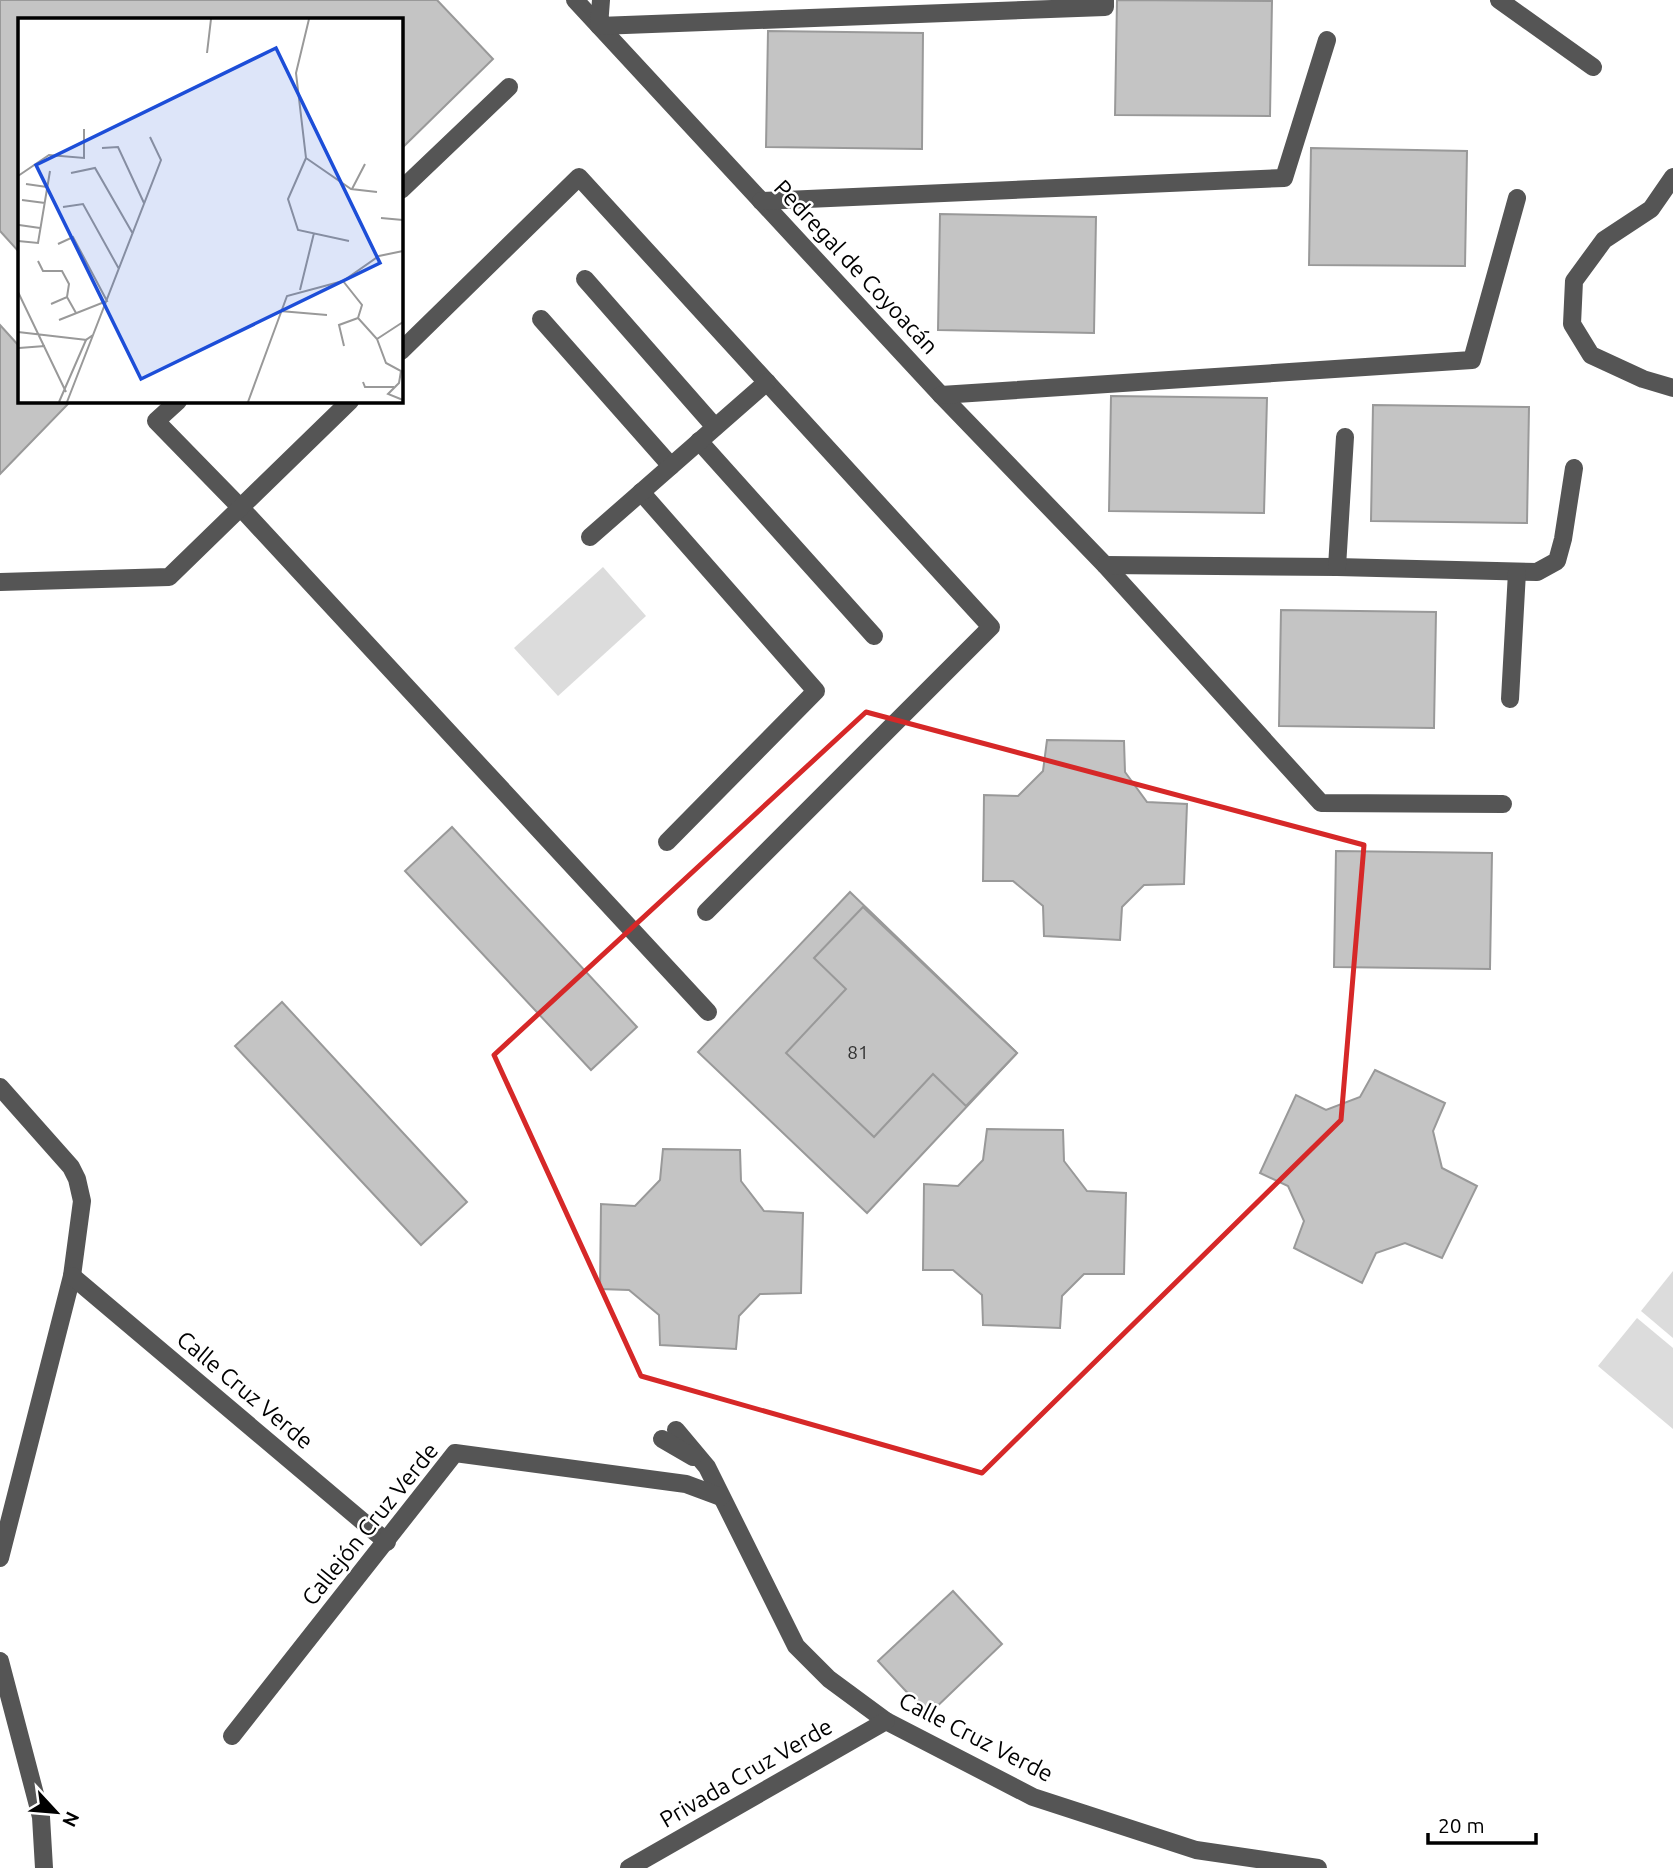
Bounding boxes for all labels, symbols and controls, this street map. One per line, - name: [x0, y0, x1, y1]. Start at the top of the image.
- inset map: [18, 18, 402, 402]
- street label: Pedregal de Coyoacán: [769, 175, 943, 359]
- house number: 81: [847, 1041, 869, 1063]
- street label: Calle Cruz Verde: [173, 1326, 318, 1454]
- street label: Callejón Cruz Verde: [297, 1438, 443, 1610]
- street label: Calle Cruz Verde: [895, 1687, 1057, 1786]
- street label: Privada Cruz Verde: [655, 1713, 836, 1832]
- north arrow: [21, 1777, 91, 1847]
- scale bar: [1428, 1801, 1536, 1845]
- text: N: [58, 1808, 84, 1831]
- text: 20 m: [1438, 1813, 1485, 1837]

